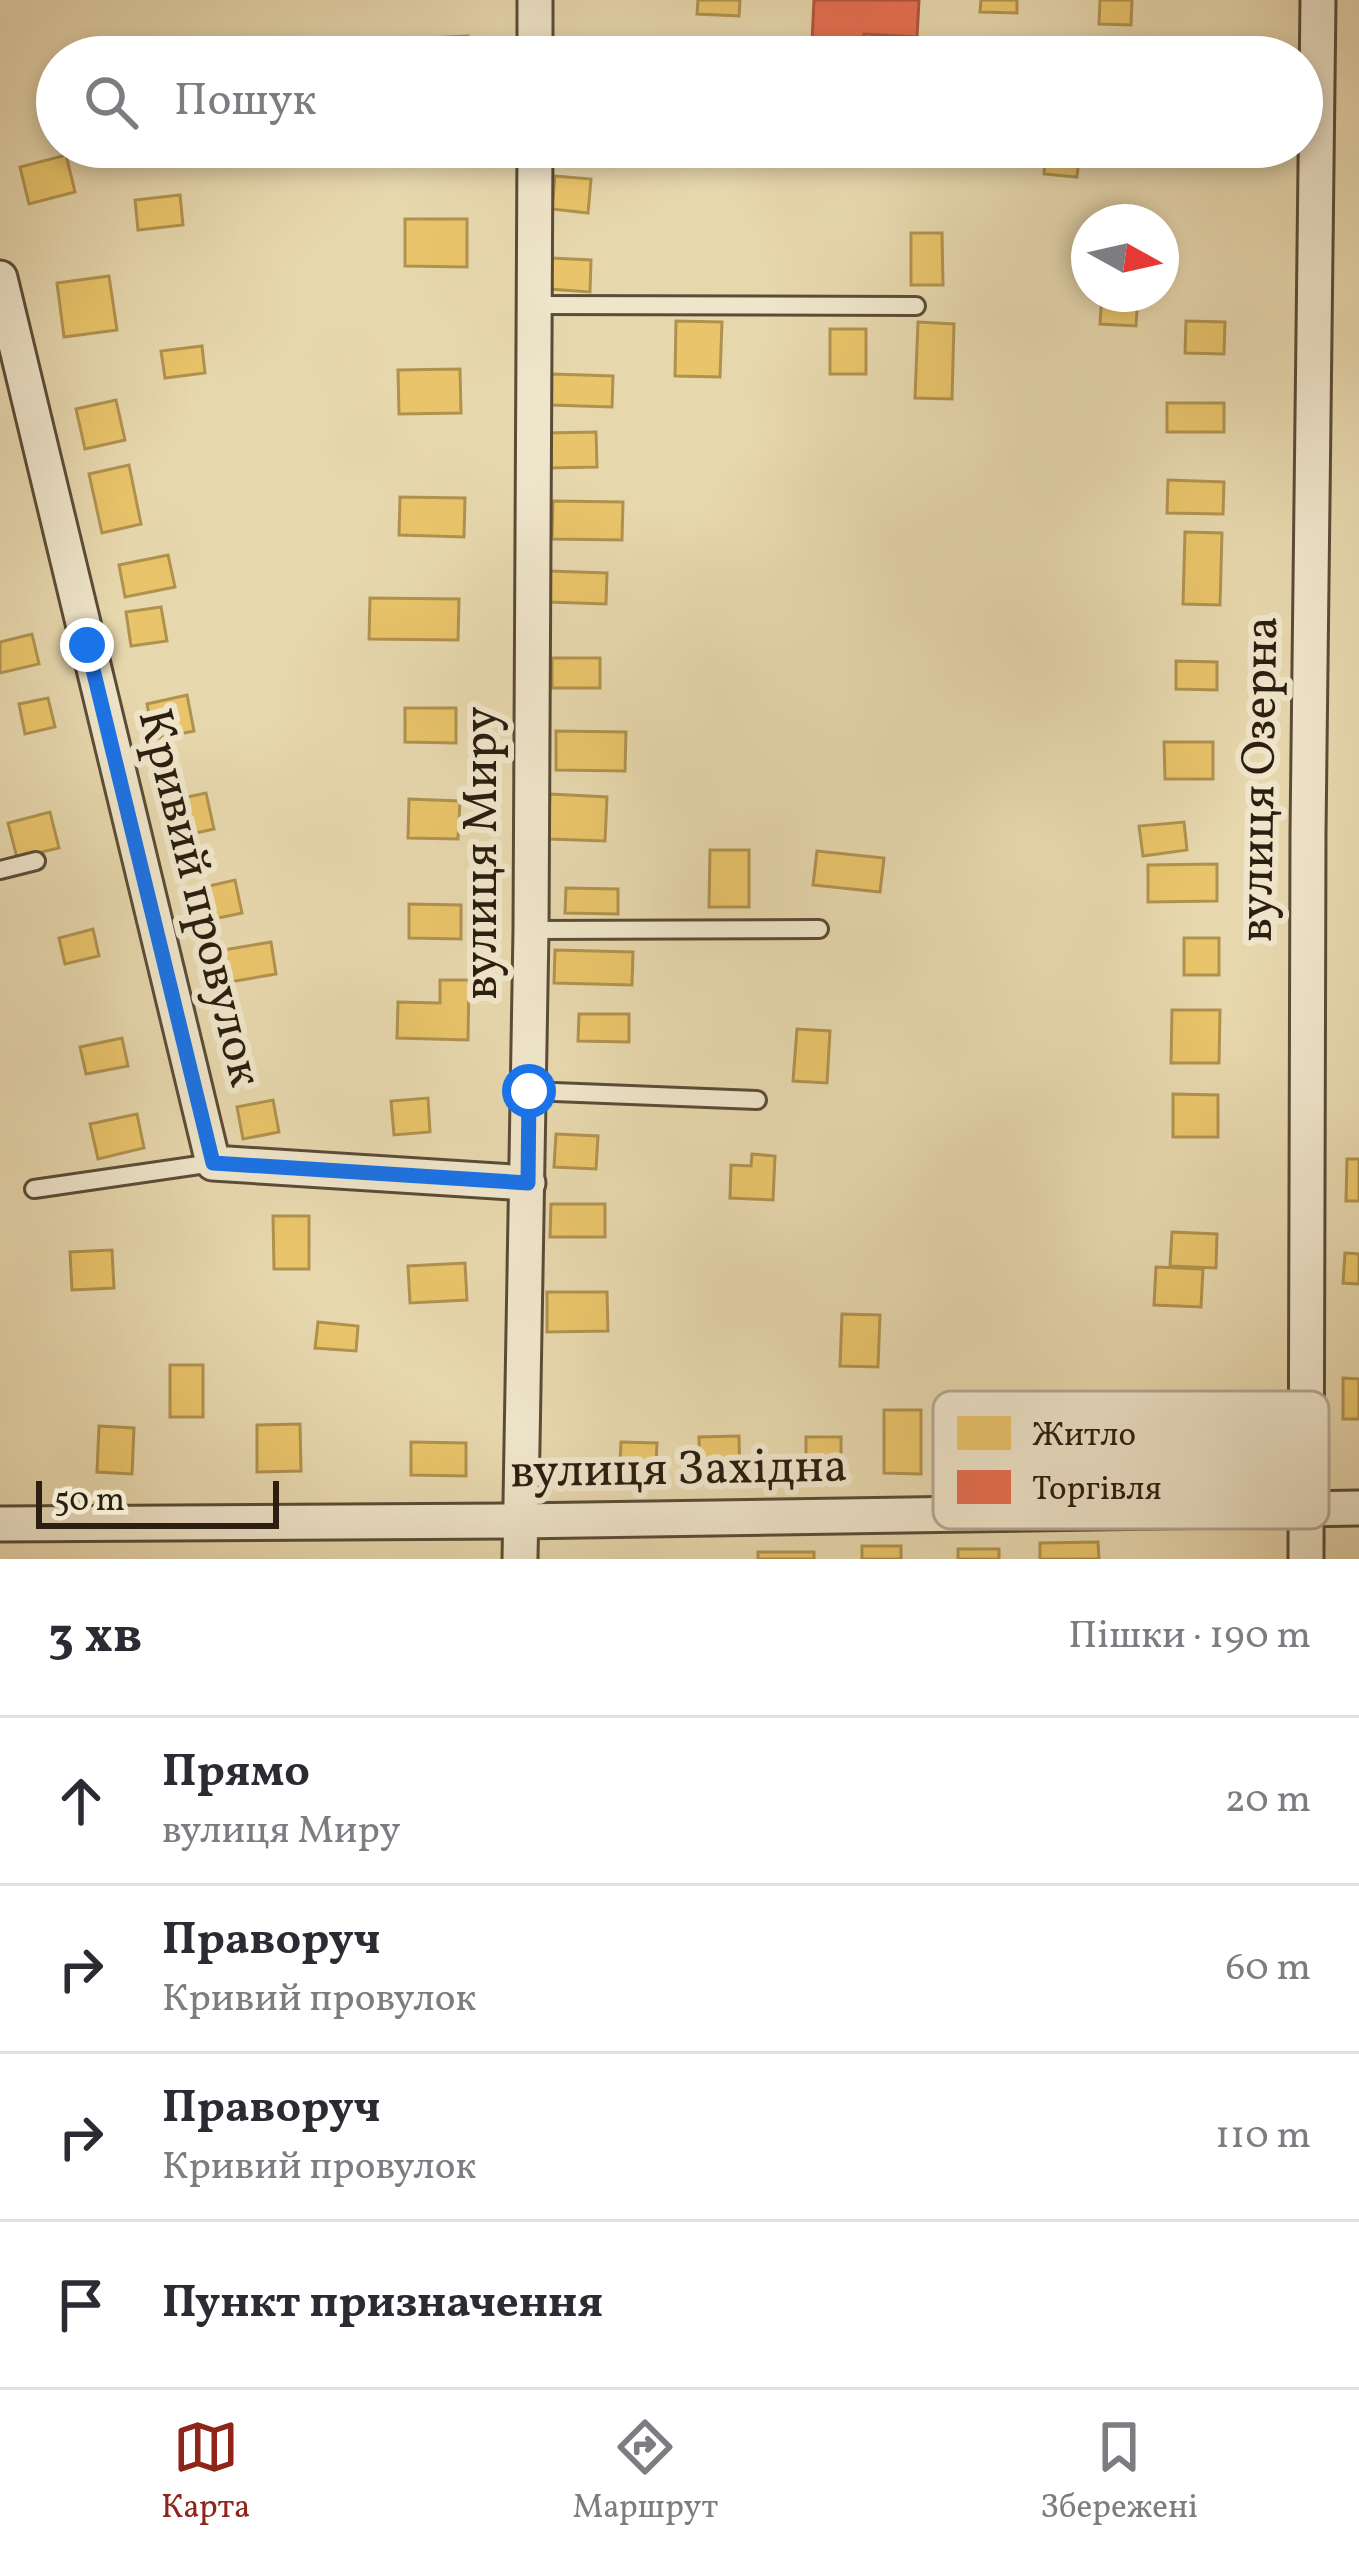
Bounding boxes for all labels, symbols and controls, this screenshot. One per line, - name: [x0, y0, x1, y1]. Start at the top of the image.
- search box: [36, 36, 1323, 168]
- icon: search: [78, 69, 144, 135]
- text: Пошук: [174, 71, 317, 134]
- north arrow: [1071, 204, 1179, 312]
- street label: вулиця Озерна: [1225, 615, 1297, 943]
- route end: [60, 618, 114, 672]
- street label: Кривий провулок: [119, 702, 277, 1094]
- street label: вулиця Миру: [450, 706, 517, 1000]
- route start: [502, 1064, 556, 1118]
- legend: [933, 1391, 1329, 1529]
- text: Житло: [1032, 1414, 1136, 1460]
- street label: вулиця Західна: [510, 1435, 848, 1507]
- text: Торгівля: [1032, 1468, 1162, 1514]
- scale bar: [36, 1475, 279, 1528]
- text: 50 m: [54, 1479, 125, 1525]
- text: 3 хв: [48, 1602, 142, 1673]
- text: Пішки · 190 m: [1068, 1610, 1311, 1664]
- text: Прямо: [162, 1742, 310, 1805]
- icon: ahead: [48, 1768, 114, 1834]
- text: 20 m: [1225, 1774, 1311, 1828]
- text: вулиця Миру: [162, 1805, 401, 1859]
- text: Праворуч: [162, 1910, 381, 1973]
- icon: right: [48, 1936, 114, 2002]
- text: 60 m: [1226, 1942, 1311, 1996]
- text: Кривий провулок: [162, 1973, 476, 2027]
- text: Праворуч: [162, 2078, 381, 2141]
- icon: right: [48, 2104, 114, 2170]
- text: 110 m: [1215, 2110, 1311, 2164]
- text: Кривий провулок: [162, 2141, 476, 2195]
- icon: arrive: [48, 2272, 114, 2338]
- text: Пункт призначення: [162, 2273, 603, 2336]
- tab: Карта: [161, 2414, 251, 2532]
- tab: Маршрут: [573, 2414, 718, 2532]
- tab: Збережені: [1040, 2414, 1198, 2532]

